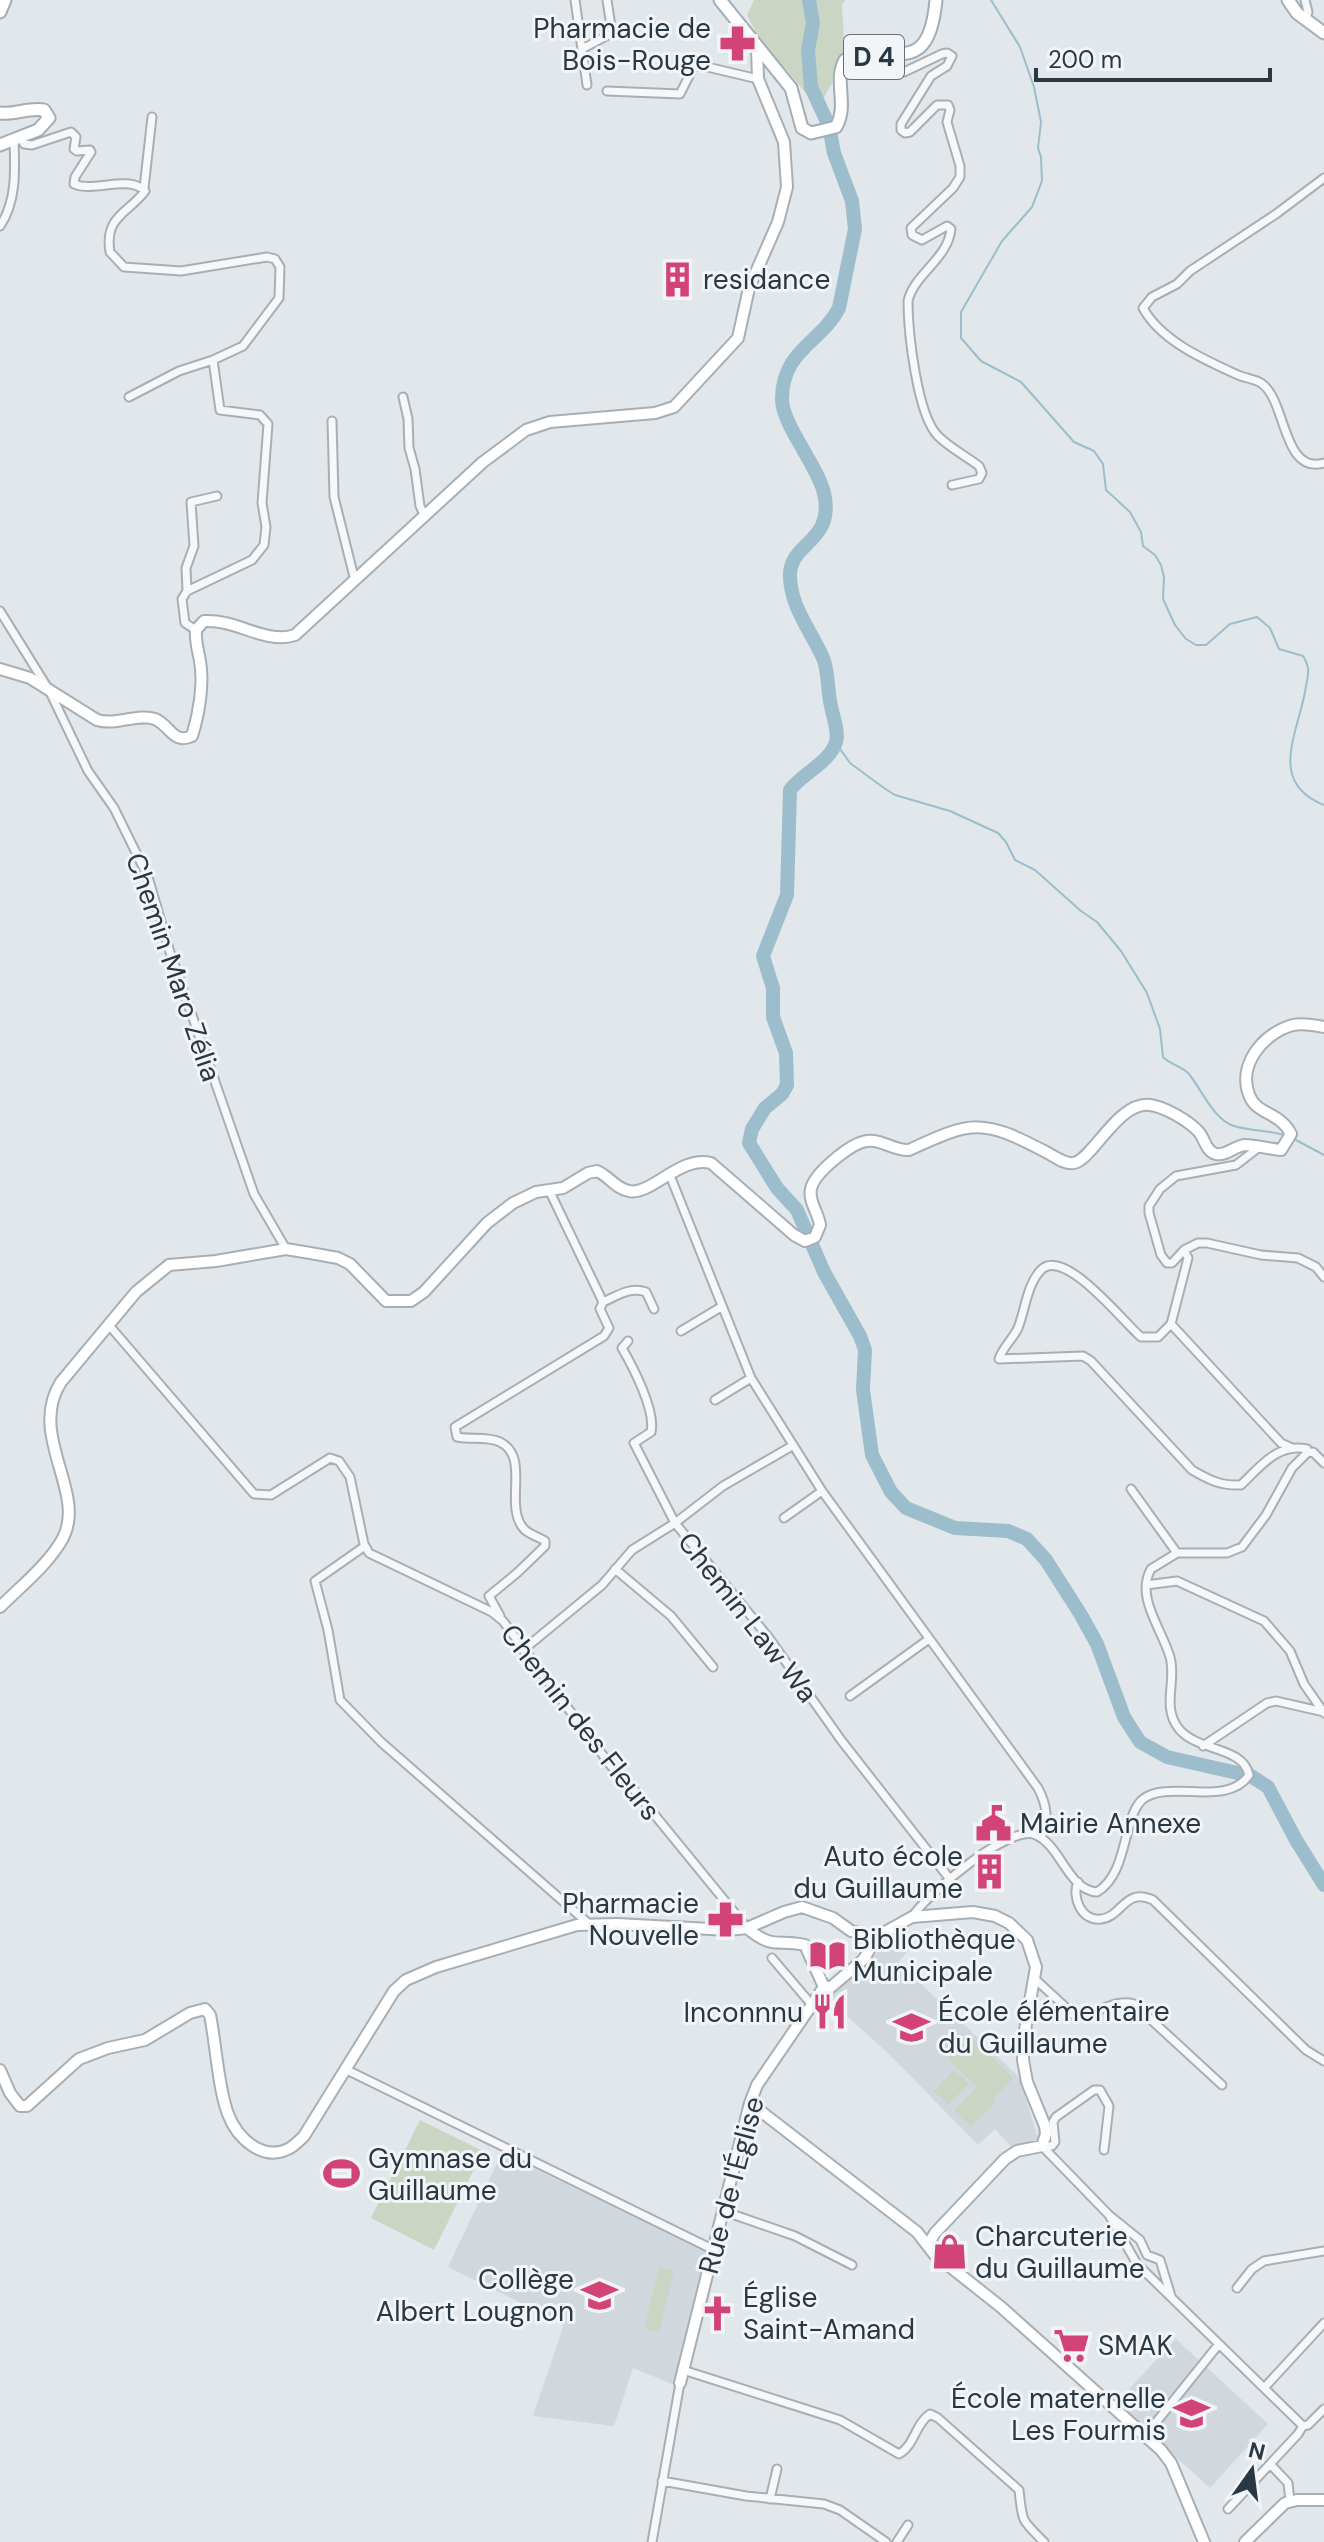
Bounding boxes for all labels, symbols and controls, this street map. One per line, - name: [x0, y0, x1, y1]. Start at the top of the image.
- place label: Pharmacie de Bois-Rouge: [533, 10, 711, 79]
- pharmacy icon: Pharmacie de Bois-Rouge: [718, 25, 756, 63]
- scale bar: [1036, 32, 1270, 82]
- road number: D 4: [844, 35, 904, 79]
- text: 200 m: [1048, 44, 1122, 75]
- building icon: residance: [658, 260, 696, 298]
- place label: residance: [703, 261, 830, 298]
- street label: Chemin Maro Zélia: [117, 848, 230, 1086]
- street label: Chemin Law Wa: [669, 1524, 826, 1710]
- street label: Chemin des Fleurs: [492, 1616, 669, 1828]
- public building icon: Mairie Annexe: [975, 1804, 1013, 1842]
- place label: Mairie Annexe: [1020, 1805, 1201, 1842]
- place label: Auto école du Guillaume: [793, 1838, 963, 1907]
- building icon: Auto école du Guillaume: [970, 1853, 1008, 1891]
- place label: Pharmacie Nouvelle: [562, 1885, 699, 1954]
- pharmacy icon: Pharmacie Nouvelle: [706, 1900, 744, 1938]
- place label: Bibliothèque Municipale: [853, 1921, 1016, 1990]
- library icon: Bibliothèque Municipale: [808, 1936, 846, 1974]
- restaurant icon: Inconnnu: [810, 1993, 848, 2031]
- place label: École élémentaire du Guillaume: [938, 1993, 1170, 2062]
- place label: Inconnnu: [683, 1994, 803, 2031]
- school or university icon: École élémentaire du Guillaume: [893, 2008, 931, 2046]
- street label: Rue de l'Église: [690, 2092, 773, 2278]
- place label: Gymnase du Guillaume: [368, 2140, 532, 2209]
- sports icon: Gymnase du Guillaume: [323, 2155, 361, 2193]
- place label: Charcuterie du Guillaume: [975, 2218, 1145, 2287]
- shop icon: Charcuterie du Guillaume: [930, 2233, 968, 2271]
- place label: Collège Albert Lougnon: [376, 2261, 574, 2330]
- school or university icon: Collège Albert Lougnon: [581, 2276, 619, 2314]
- place label: Église Saint-Amand: [743, 2279, 915, 2348]
- church icon: Église Saint-Amand: [698, 2294, 736, 2332]
- supermarket icon: SMAK: [1053, 2326, 1091, 2364]
- place label: SMAK: [1098, 2327, 1173, 2364]
- place label: École maternelle Les Fourmis: [951, 2380, 1166, 2449]
- school or university icon: École maternelle Les Fourmis: [1173, 2395, 1211, 2433]
- north arrow: [1212, 2430, 1292, 2510]
- text: N: [1245, 2435, 1268, 2467]

